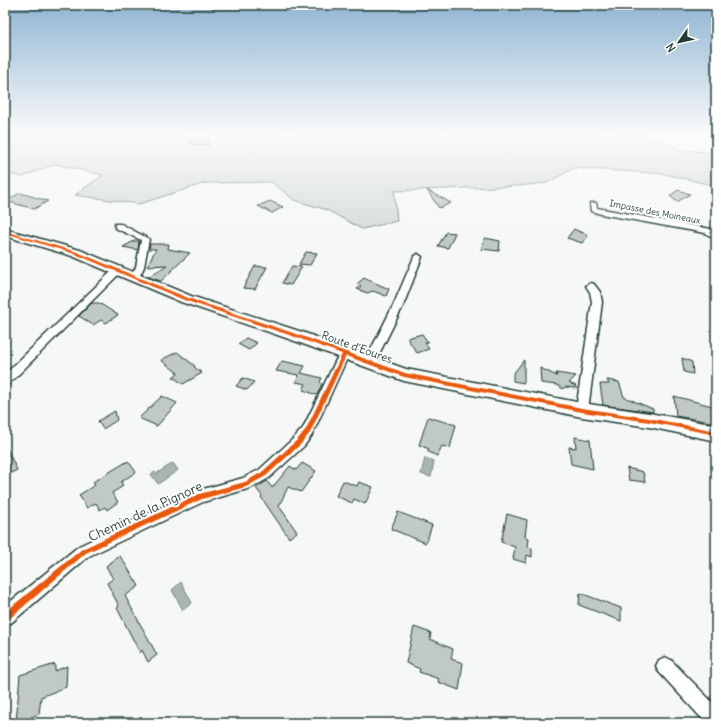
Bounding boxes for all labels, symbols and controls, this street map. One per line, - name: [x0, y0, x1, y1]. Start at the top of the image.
- north arrow: [659, 22, 699, 62]
- text: N: [663, 41, 679, 55]
- street label: Impasse des Moineaux: [609, 197, 702, 226]
- street label: Route d'Eoures: [320, 328, 394, 366]
- street label: Chemin de la Pignore: [85, 478, 205, 545]

